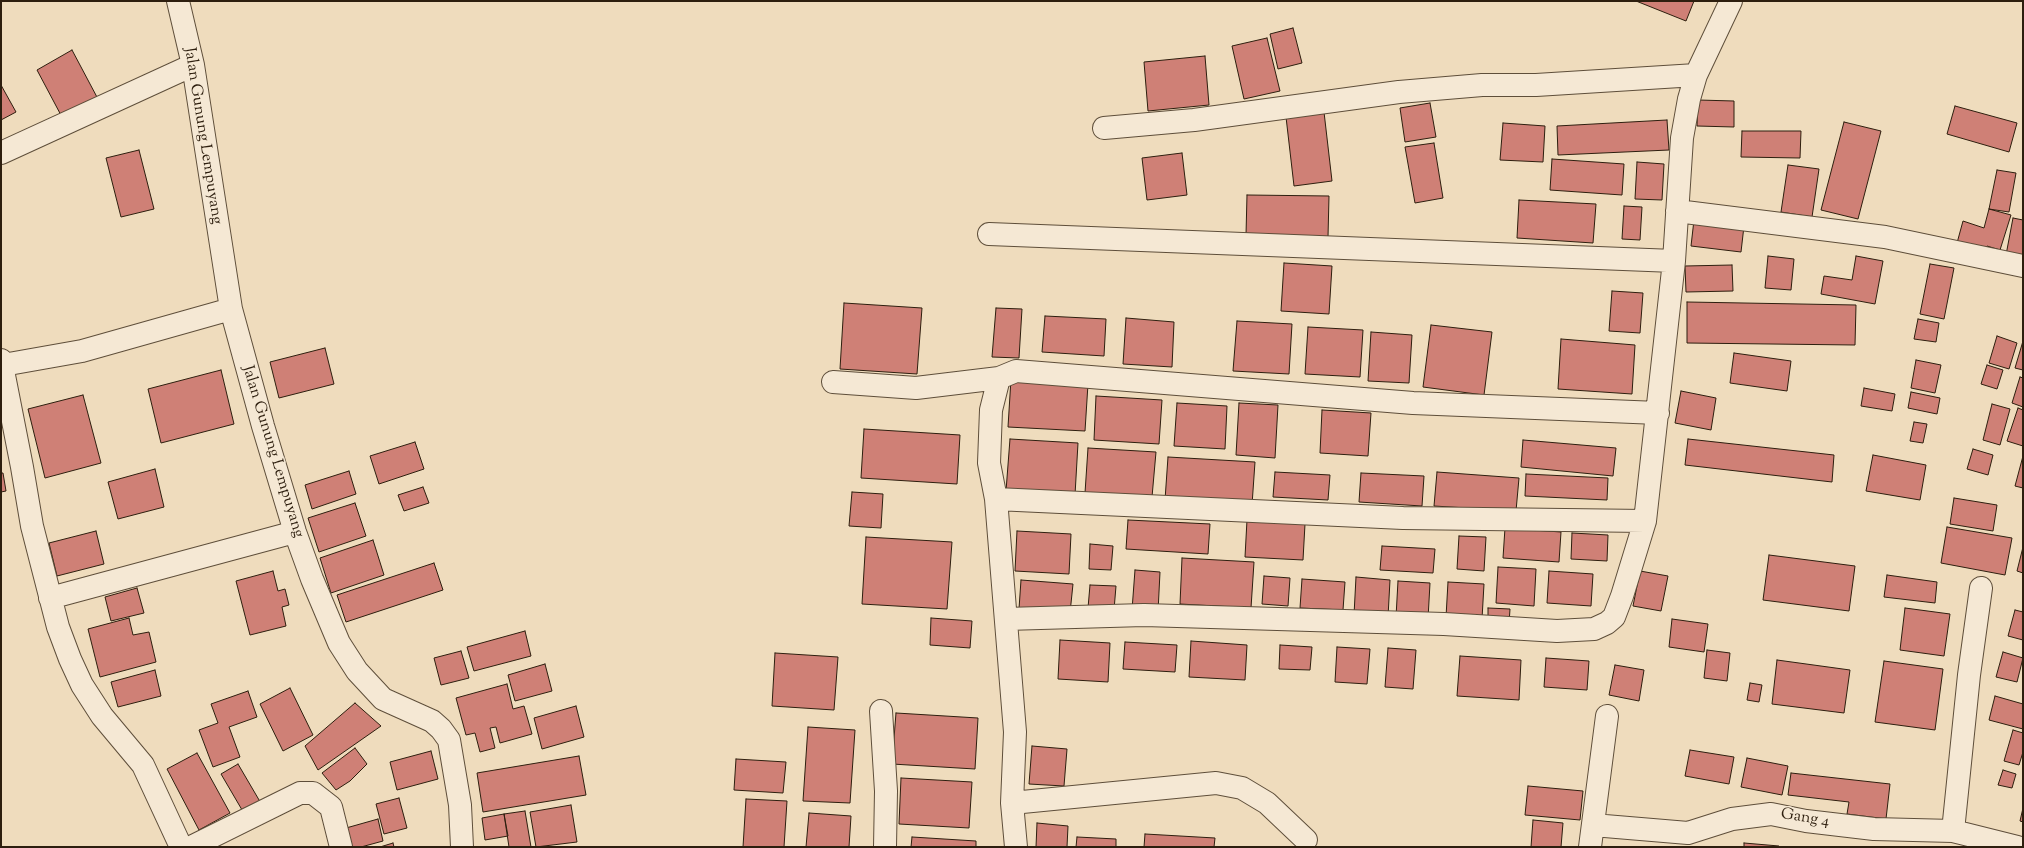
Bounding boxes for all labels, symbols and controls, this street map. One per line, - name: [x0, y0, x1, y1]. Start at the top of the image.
- street label: Jalan Gunung Lempuyang: [179, 46, 225, 226]
- street label: Jalan Gunung Lempuyang: [237, 364, 307, 540]
- street label: Gang 4: [1779, 806, 1831, 832]

